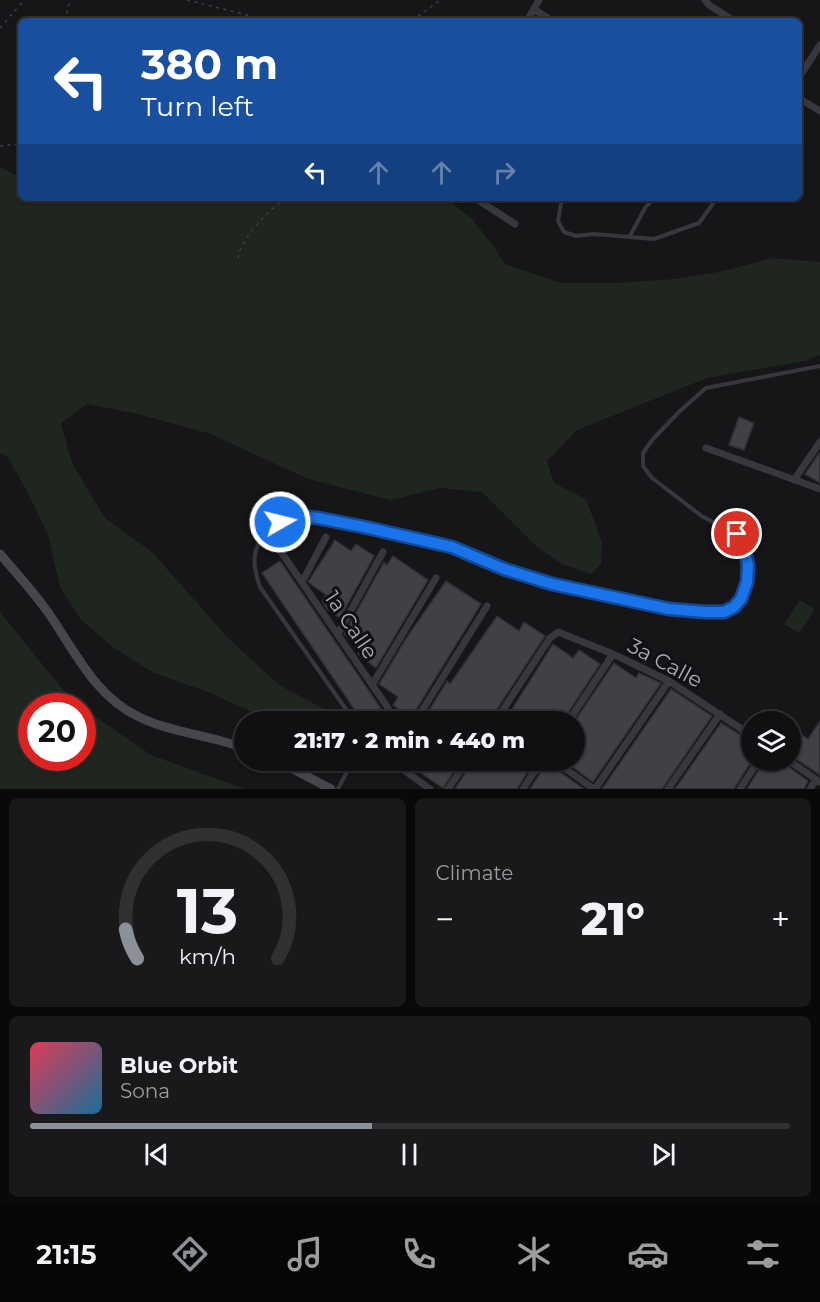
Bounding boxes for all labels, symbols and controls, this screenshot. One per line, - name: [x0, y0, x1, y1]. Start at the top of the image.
- text: 380 m: [141, 38, 278, 90]
- icon: left: [42, 42, 120, 120]
- text: Turn left: [141, 90, 254, 123]
- icon: left: [299, 156, 332, 189]
- icon: ahead: [362, 156, 395, 189]
- icon: ahead: [425, 156, 458, 189]
- icon: right: [488, 156, 521, 189]
- position arrow: [248, 490, 312, 554]
- pin: [711, 508, 762, 559]
- icon: arrive: [720, 517, 753, 550]
- street label: 1a Calle: [320, 586, 383, 663]
- street label: 3a Calle: [624, 633, 707, 693]
- speed limit sign: 20: [18, 693, 96, 771]
- map controls: [741, 711, 801, 771]
- button: layers: [741, 711, 801, 771]
- text: 21:17 · 2 min · 440 m: [294, 727, 525, 754]
- text: Climate: [436, 861, 513, 885]
- text: 13: [177, 873, 238, 949]
- text: 21°: [581, 891, 645, 946]
- text: −: [436, 899, 454, 939]
- text: +: [771, 899, 790, 939]
- text: km/h: [179, 944, 236, 970]
- text: Blue Orbit: [120, 1052, 238, 1079]
- text: Sona: [120, 1079, 170, 1103]
- icon: previous: [140, 1138, 173, 1171]
- icon: pause: [393, 1138, 426, 1171]
- icon: next: [647, 1138, 680, 1171]
- icon: directions: [169, 1233, 211, 1275]
- icon: music: [284, 1233, 326, 1275]
- icon: phone: [398, 1233, 440, 1275]
- icon: climate: [513, 1233, 555, 1275]
- icon: car: [627, 1233, 669, 1275]
- icon: filters: [742, 1233, 784, 1275]
- text: 21:15: [36, 1238, 97, 1271]

